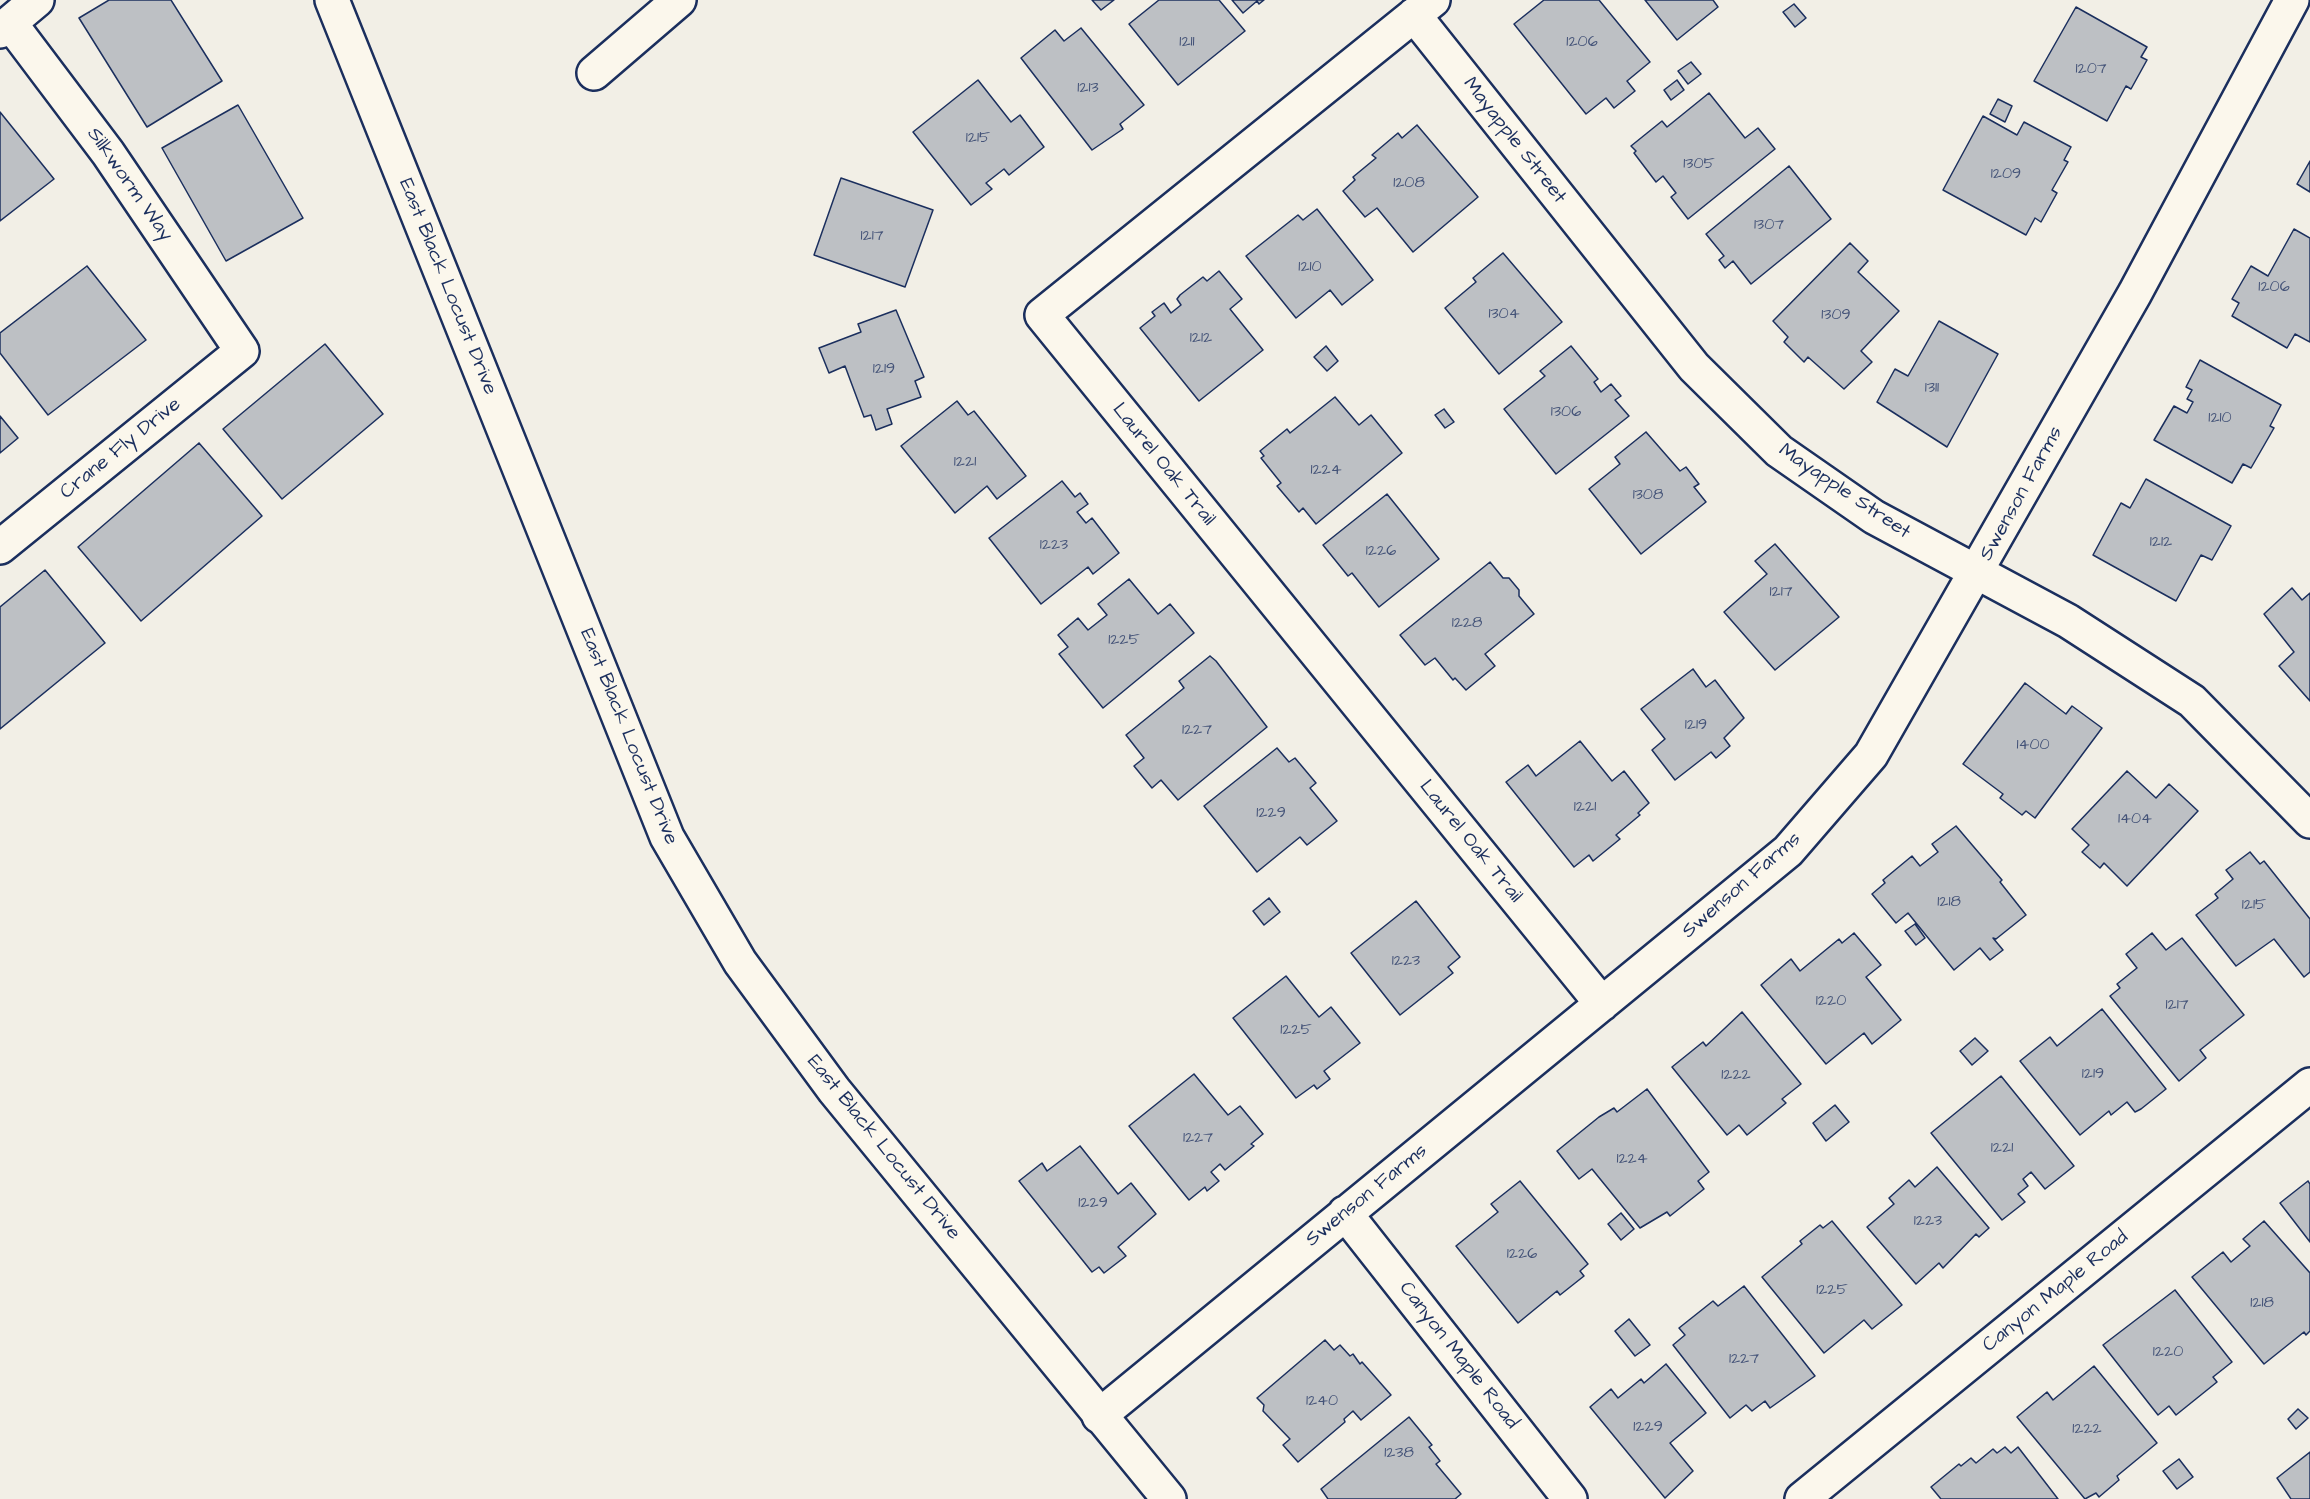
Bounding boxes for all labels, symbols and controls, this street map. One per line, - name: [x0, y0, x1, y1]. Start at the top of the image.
- house number: 1211: [1179, 33, 1195, 53]
- house number: 1206: [1566, 33, 1598, 53]
- house number: 1207: [2075, 60, 2107, 80]
- street label: Mayapple Street: [1457, 73, 1571, 209]
- house number: 1213: [1077, 79, 1099, 99]
- street label: Silkworm Way: [81, 124, 177, 246]
- house number: 1215: [966, 129, 990, 149]
- house number: 1305: [1683, 155, 1715, 175]
- house number: 1209: [1991, 165, 2021, 185]
- house number: 1208: [1393, 174, 1425, 194]
- street label: East Black Locust Drive: [393, 175, 501, 399]
- house number: 1307: [1754, 216, 1784, 236]
- house number: 1217: [860, 227, 884, 247]
- house number: 1210: [1298, 258, 1322, 278]
- house number: 1206: [2258, 278, 2290, 298]
- house number: 1304: [1488, 305, 1520, 325]
- house number: 1309: [1821, 306, 1851, 326]
- house number: 1212: [1190, 329, 1212, 349]
- house number: 1219: [873, 360, 895, 380]
- house number: 1311: [1925, 379, 1939, 399]
- street label: Crane Fly Drive: [56, 393, 186, 505]
- street label: Laurel Oak Trail: [1106, 399, 1220, 531]
- house number: 1306: [1551, 403, 1581, 423]
- house number: 1210: [2208, 409, 2232, 429]
- street label: Swenson Farms: [1975, 423, 2069, 565]
- street label: Mayapple Street: [1774, 439, 1914, 545]
- house number: 1221: [954, 453, 976, 473]
- house number: 1224: [1310, 461, 1342, 481]
- house number: 1308: [1633, 486, 1663, 506]
- house number: 1212: [2150, 533, 2172, 553]
- house number: 1223: [1040, 536, 1068, 556]
- house number: 1226: [1366, 542, 1396, 562]
- house number: 1217: [1769, 583, 1793, 603]
- house number: 1228: [1452, 614, 1482, 634]
- street label: East Black Locust Drive: [574, 625, 682, 849]
- house number: 1225: [1108, 631, 1140, 651]
- house number: 1219: [1685, 716, 1707, 736]
- house number: 1227: [1182, 721, 1212, 741]
- house number: 1400: [2016, 736, 2050, 756]
- street label: Laurel Oak Trail: [1413, 776, 1527, 908]
- house number: 1221: [1574, 798, 1596, 818]
- house number: 1229: [1256, 804, 1286, 824]
- house number: 1404: [2118, 810, 2152, 830]
- street label: Swenson Farms: [1678, 828, 1806, 944]
- house number: 1218: [1937, 893, 1961, 913]
- house number: 1215: [2242, 896, 2266, 916]
- house number: 1223: [1392, 952, 1420, 972]
- house number: 1220: [1816, 992, 1846, 1012]
- house number: 1217: [2165, 996, 2189, 1016]
- house number: 1225: [1280, 1021, 1312, 1041]
- street label: East Black Locust Drive: [801, 1051, 965, 1245]
- house number: 1219: [2082, 1065, 2104, 1085]
- house number: 1222: [1721, 1066, 1751, 1086]
- house number: 1227: [1183, 1129, 1213, 1149]
- house number: 1221: [1991, 1139, 2013, 1159]
- street label: Swenson Farms: [1301, 1140, 1433, 1252]
- house number: 1224: [1616, 1150, 1648, 1170]
- house number: 1229: [1078, 1194, 1108, 1214]
- house number: 1223: [1914, 1212, 1942, 1232]
- street label: Canyon Maple Road: [1978, 1226, 2134, 1358]
- house number: 1226: [1507, 1245, 1537, 1265]
- street label: Canyon Maple Road: [1393, 1278, 1523, 1434]
- house number: 1225: [1816, 1281, 1848, 1301]
- house number: 1218: [2250, 1294, 2274, 1314]
- house number: 1220: [2153, 1343, 2183, 1363]
- house number: 1227: [1729, 1350, 1759, 1370]
- house number: 1240: [1306, 1392, 1338, 1412]
- house number: 1229: [1633, 1418, 1663, 1438]
- house number: 1222: [2072, 1420, 2102, 1440]
- house number: 1238: [1384, 1444, 1414, 1464]

